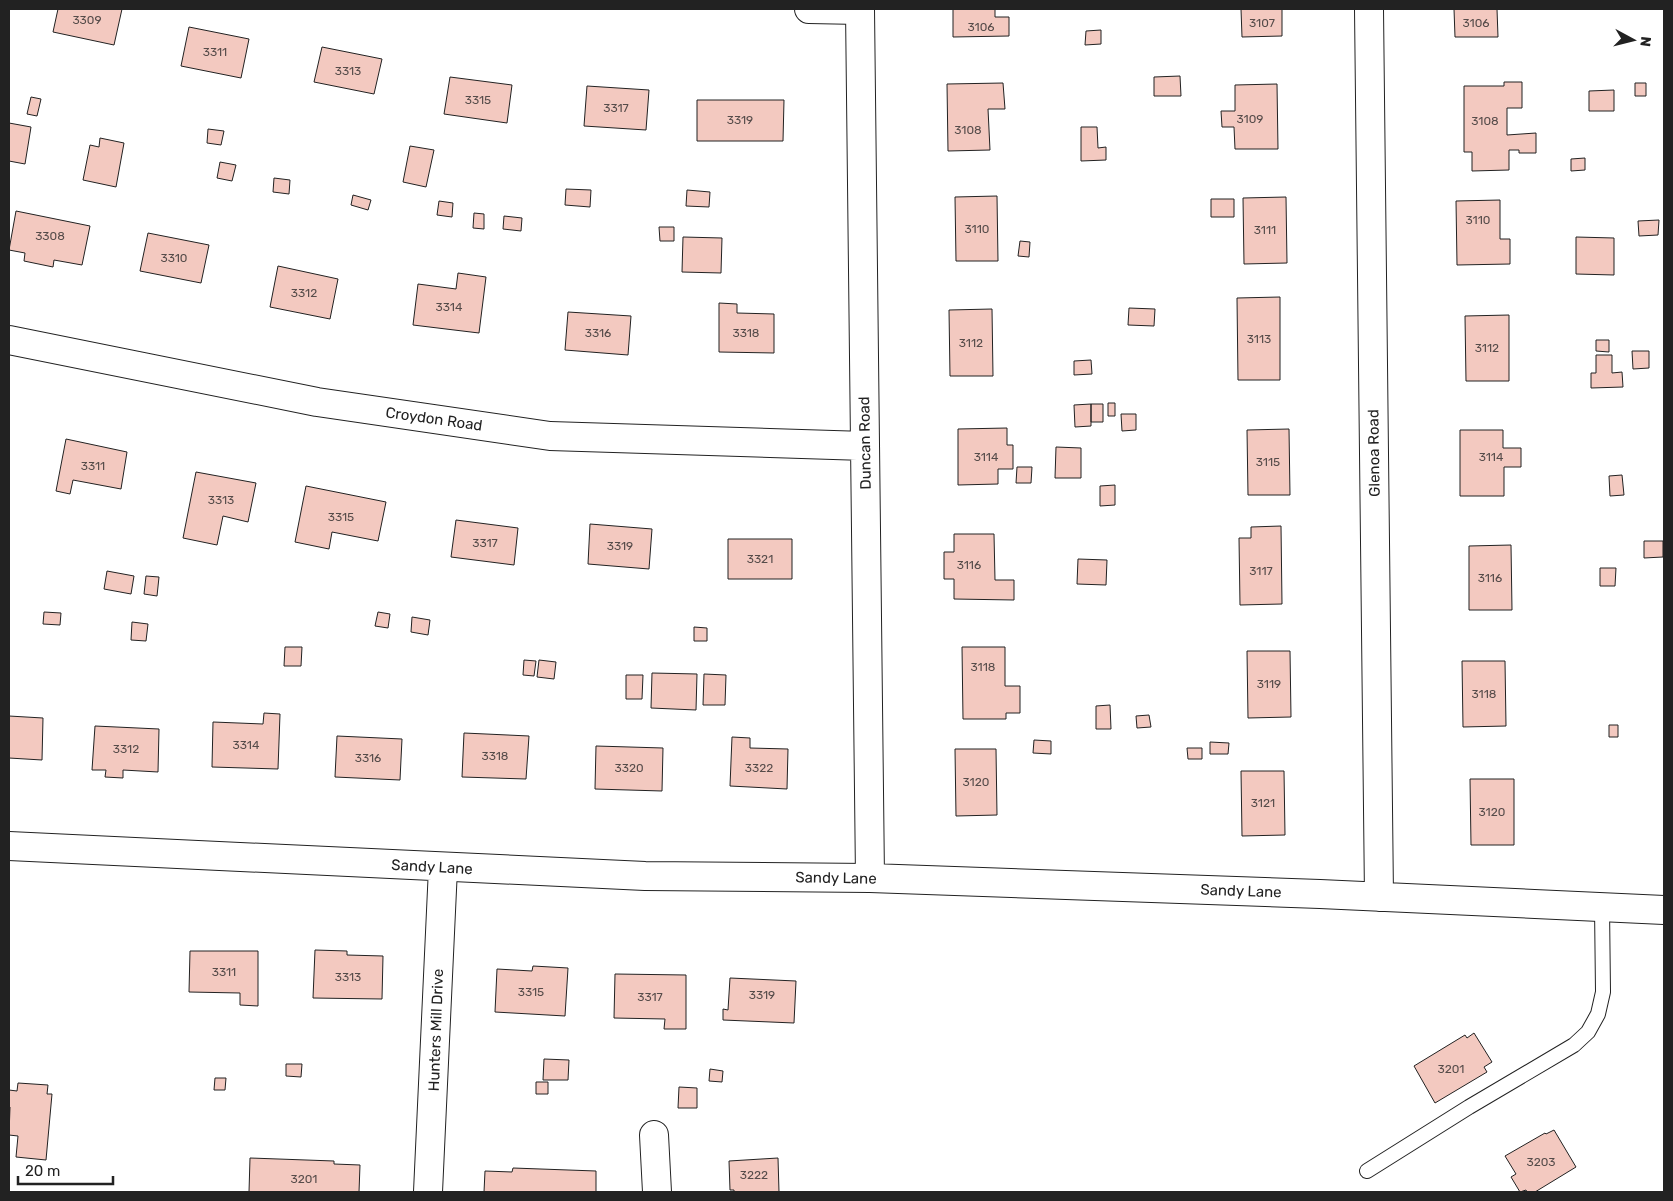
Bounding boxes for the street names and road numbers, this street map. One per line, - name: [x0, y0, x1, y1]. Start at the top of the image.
- street label: Duncan Road: [855, 396, 875, 490]
- street label: Croydon Road: [384, 403, 484, 435]
- street label: Glenoa Road: [1364, 409, 1384, 497]
- street label: Sandy Lane: [391, 856, 473, 878]
- street label: Sandy Lane: [795, 868, 877, 888]
- street label: Sandy Lane: [1200, 881, 1282, 901]
- street label: Hunters Mill Drive: [425, 968, 447, 1092]

